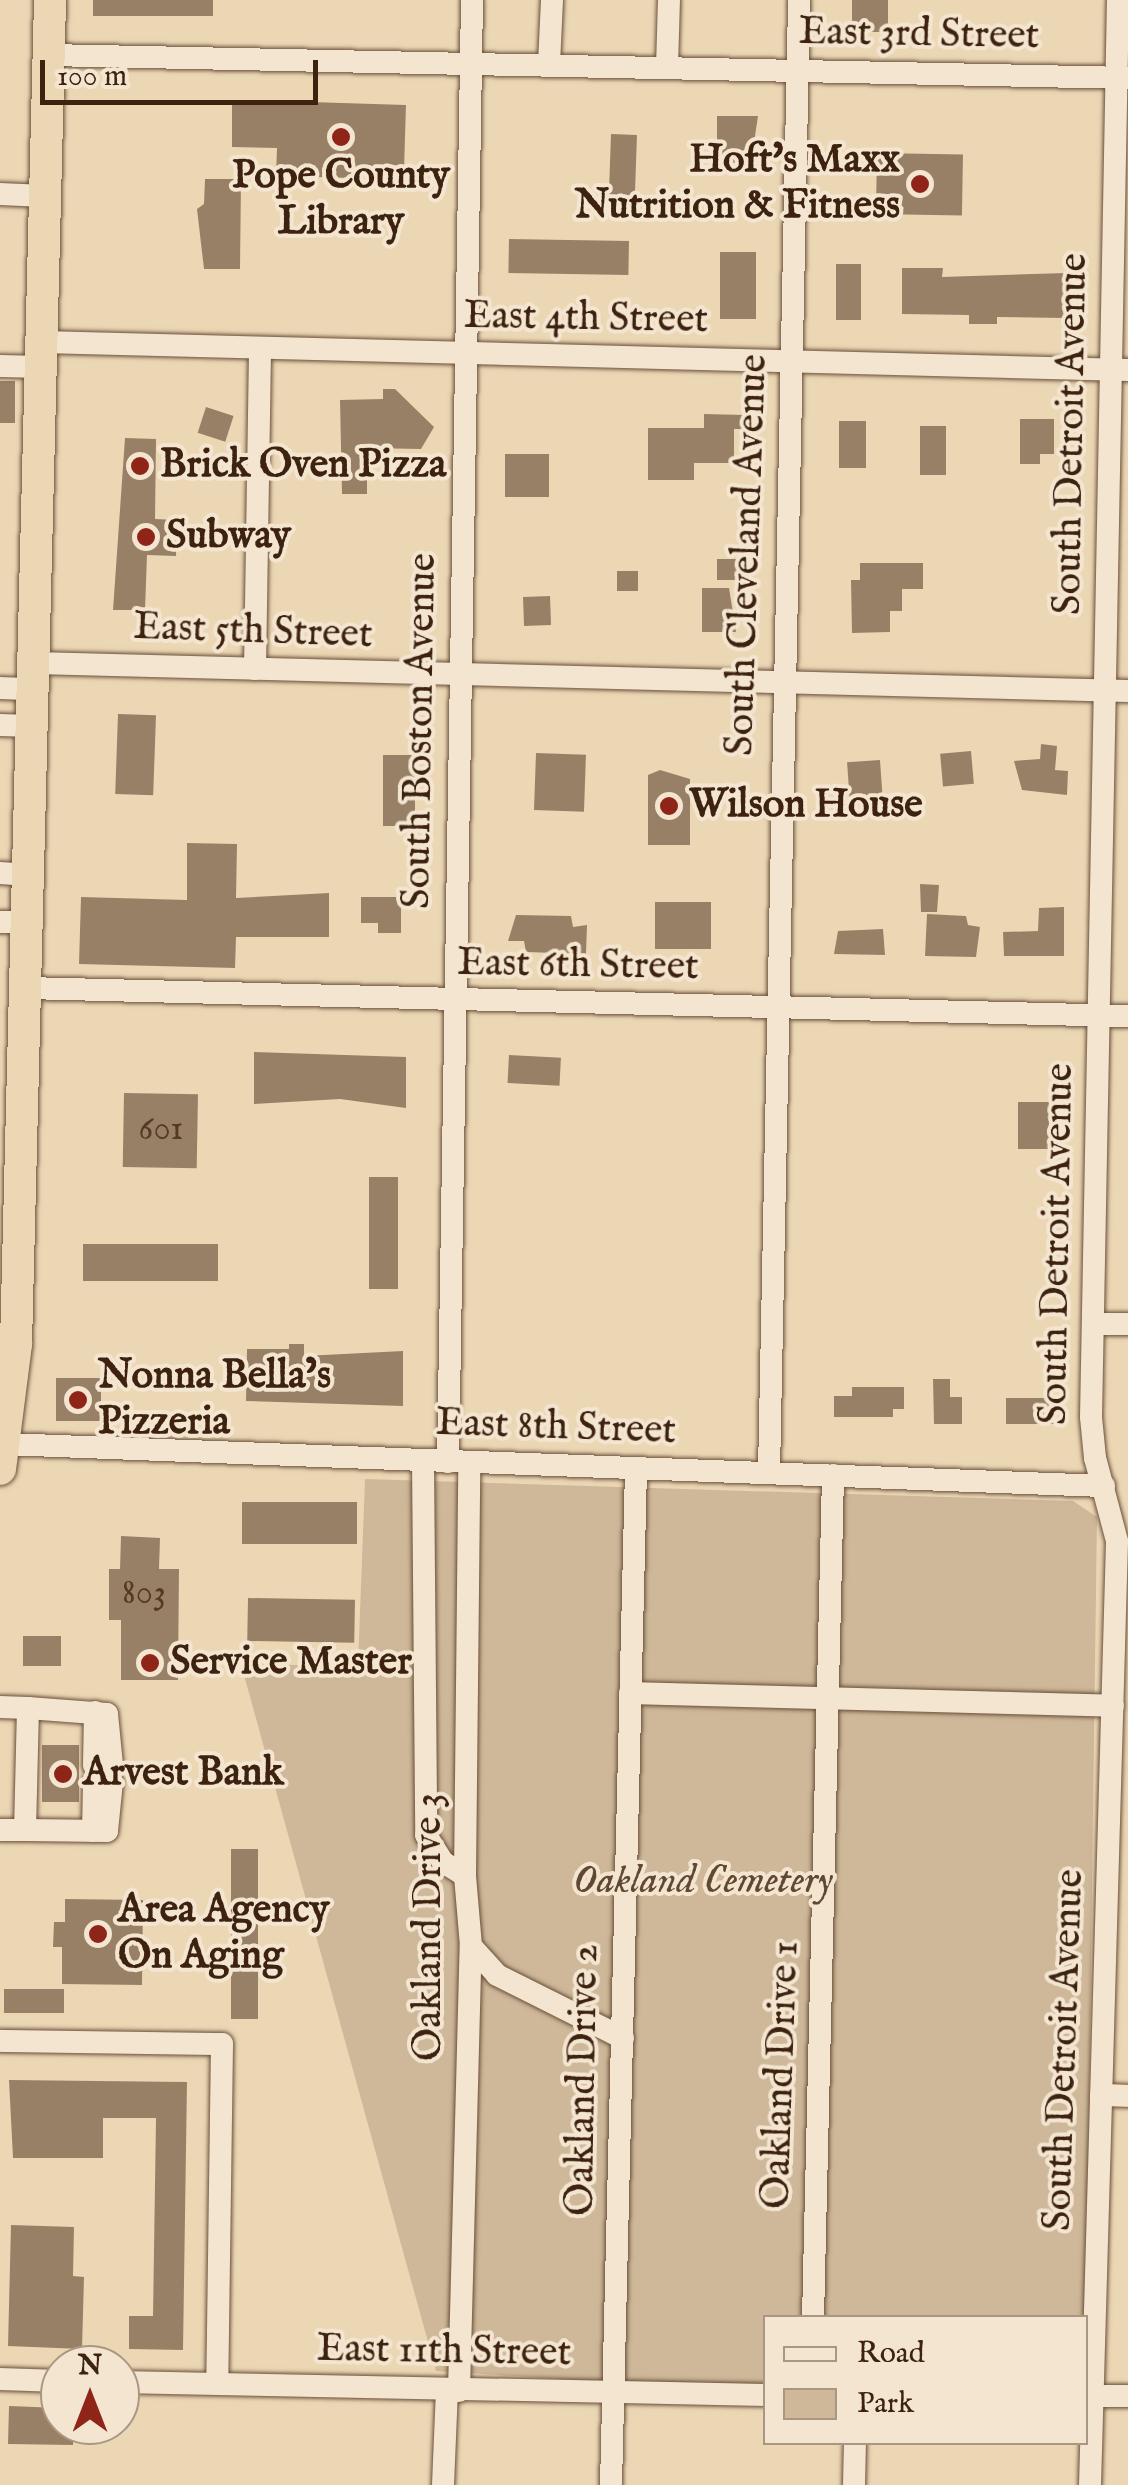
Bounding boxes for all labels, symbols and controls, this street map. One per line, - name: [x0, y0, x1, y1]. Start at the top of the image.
- street label: East 3rd Street: [798, 9, 1040, 61]
- scale bar: [45, 40, 322, 102]
- text: 100 m: [57, 58, 127, 96]
- marker: Pope County Library: [330, 126, 352, 148]
- place label: Hoft's Maxx Nutrition & Fitness: [575, 137, 900, 231]
- place label: Pope County Library: [232, 153, 450, 247]
- marker: Hoft's Maxx Nutrition & Fitness: [909, 173, 931, 195]
- street label: South Detroit Avenue: [1045, 253, 1099, 615]
- street label: East 4th Street: [463, 293, 709, 345]
- street label: South Cleveland Avenue: [717, 353, 779, 757]
- place label: Brick Oven Pizza: [160, 442, 446, 490]
- marker: Brick Oven Pizza: [129, 455, 151, 477]
- place label: Subway: [166, 513, 291, 561]
- marker: Subway: [135, 526, 157, 548]
- street label: South Boston Avenue: [394, 553, 448, 909]
- street label: East 5th Street: [133, 604, 373, 660]
- place label: Wilson House: [689, 782, 923, 830]
- marker: Wilson House: [658, 795, 680, 817]
- street label: East 6th Street: [457, 940, 699, 992]
- street label: South Detroit Avenue: [1031, 1063, 1085, 1425]
- house number: 601: [139, 1109, 183, 1151]
- place label: Nonna Bella’s Pizzeria: [98, 1353, 331, 1447]
- marker: Nonna Bella’s Pizzeria: [67, 1389, 89, 1411]
- street label: East 8th Street: [435, 1400, 677, 1456]
- house number: 803: [122, 1573, 166, 1615]
- place label: Service Master: [170, 1639, 412, 1687]
- marker: Service Master: [139, 1652, 161, 1674]
- place label: Arvest Bank: [83, 1750, 284, 1798]
- marker: Arvest Bank: [52, 1763, 74, 1785]
- street label: Oakland Drive 3: [406, 1793, 454, 2061]
- park label: Oakland Cemetery: [573, 1858, 833, 1906]
- street label: South Detroit Avenue: [1035, 1868, 1095, 2232]
- place label: Area Agency On Aging: [118, 1887, 329, 1981]
- marker: Area Agency On Aging: [87, 1923, 109, 1945]
- street label: Oakland Drive 1: [753, 1940, 811, 2210]
- street label: Oakland Drive 2: [558, 1944, 610, 2216]
- legend: [763, 2315, 1088, 2445]
- street label: East 11th Street: [316, 2326, 572, 2378]
- text: Road: [857, 2335, 925, 2373]
- north arrow: [40, 2345, 140, 2445]
- text: N: [78, 2349, 102, 2384]
- text: Park: [857, 2385, 914, 2423]

